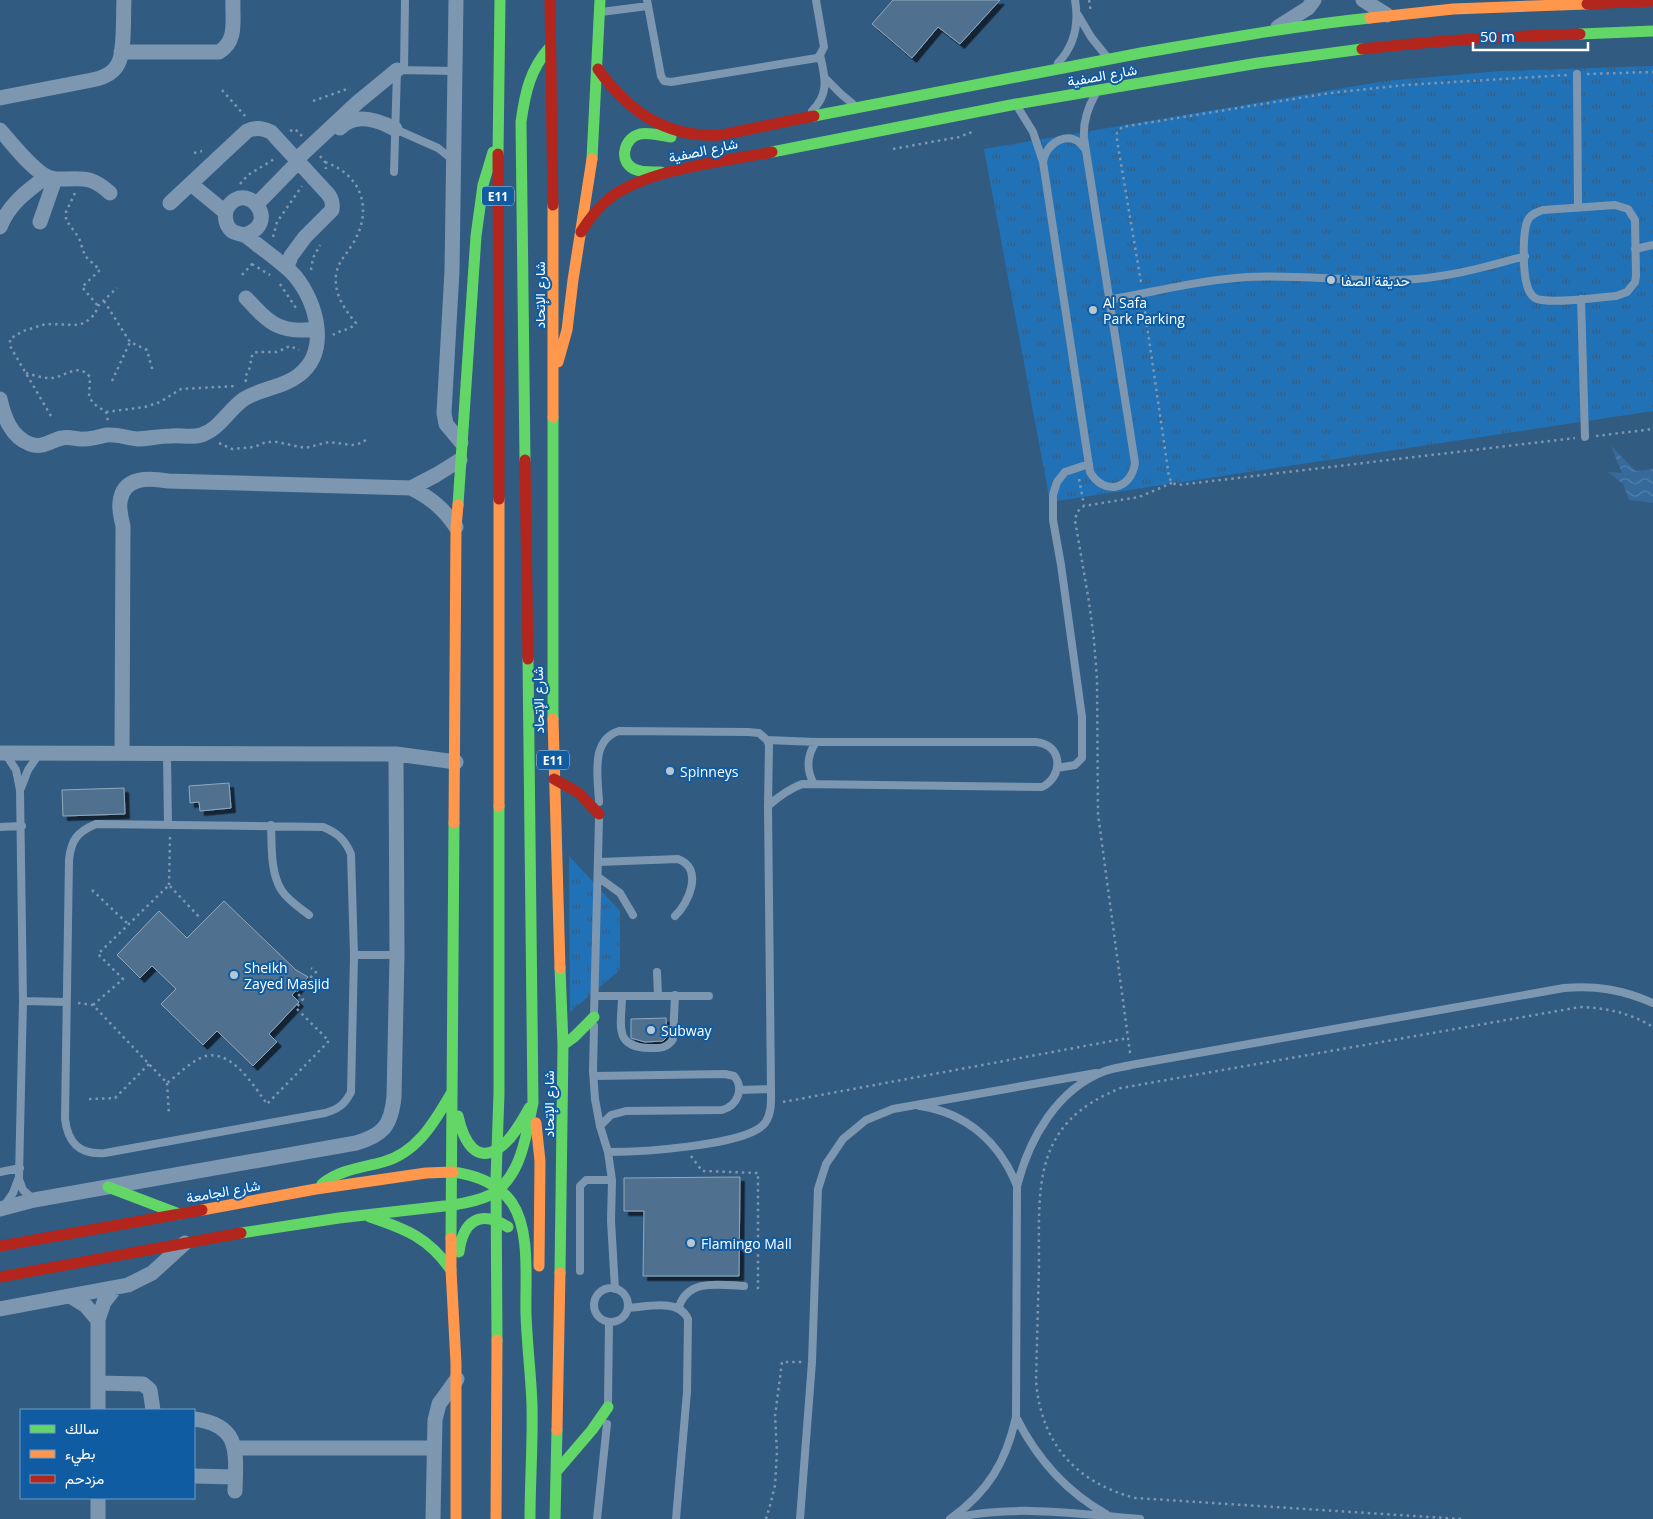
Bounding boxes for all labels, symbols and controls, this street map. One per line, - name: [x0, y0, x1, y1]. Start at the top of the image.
- scale bar: [1473, 20, 1588, 52]
- text: 50 m: [1480, 26, 1515, 46]
- street label: شارع الصفية: [1066, 60, 1139, 92]
- street label: شارع الصفية: [667, 133, 740, 169]
- road number: E11: [482, 187, 514, 206]
- street label: شارع الإتحاد: [530, 261, 551, 329]
- place label: حديقة الصفا: [1341, 271, 1410, 290]
- marker: حديقة الصفا: [1325, 274, 1337, 286]
- place label: Al Safa Park Parking: [1103, 293, 1185, 328]
- marker: Al Safa Park Parking: [1087, 304, 1099, 316]
- street label: شارع الإتحاد: [528, 666, 550, 734]
- road number: E11: [537, 750, 569, 770]
- place label: Spinneys: [680, 762, 739, 781]
- marker: Spinneys: [664, 765, 676, 777]
- place label: Sheikh Zayed Masjid: [244, 958, 330, 993]
- marker: Sheikh Zayed Masjid: [228, 969, 240, 981]
- place label: Subway: [661, 1021, 712, 1040]
- marker: Subway: [645, 1024, 657, 1036]
- street label: شارع الإتحاد: [539, 1070, 560, 1138]
- street label: شارع الجامعة: [184, 1175, 262, 1209]
- place label: Flamingo Mall: [701, 1234, 792, 1253]
- marker: Flamingo Mall: [685, 1237, 697, 1249]
- legend: [20, 1409, 195, 1499]
- text: سالك: [65, 1418, 99, 1438]
- text: بطيء: [65, 1443, 95, 1467]
- text: مزدحم: [65, 1468, 104, 1489]

